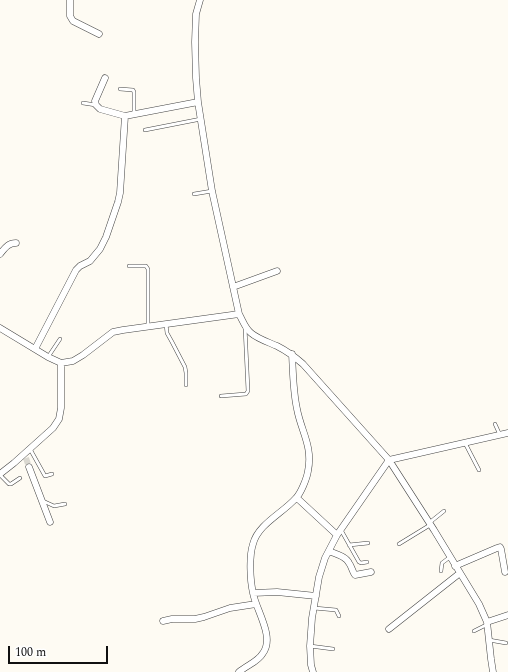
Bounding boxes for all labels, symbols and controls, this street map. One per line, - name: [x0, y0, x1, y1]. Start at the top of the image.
- scale bar: [10, 638, 110, 664]
- text: 100 m: [15, 643, 46, 662]

